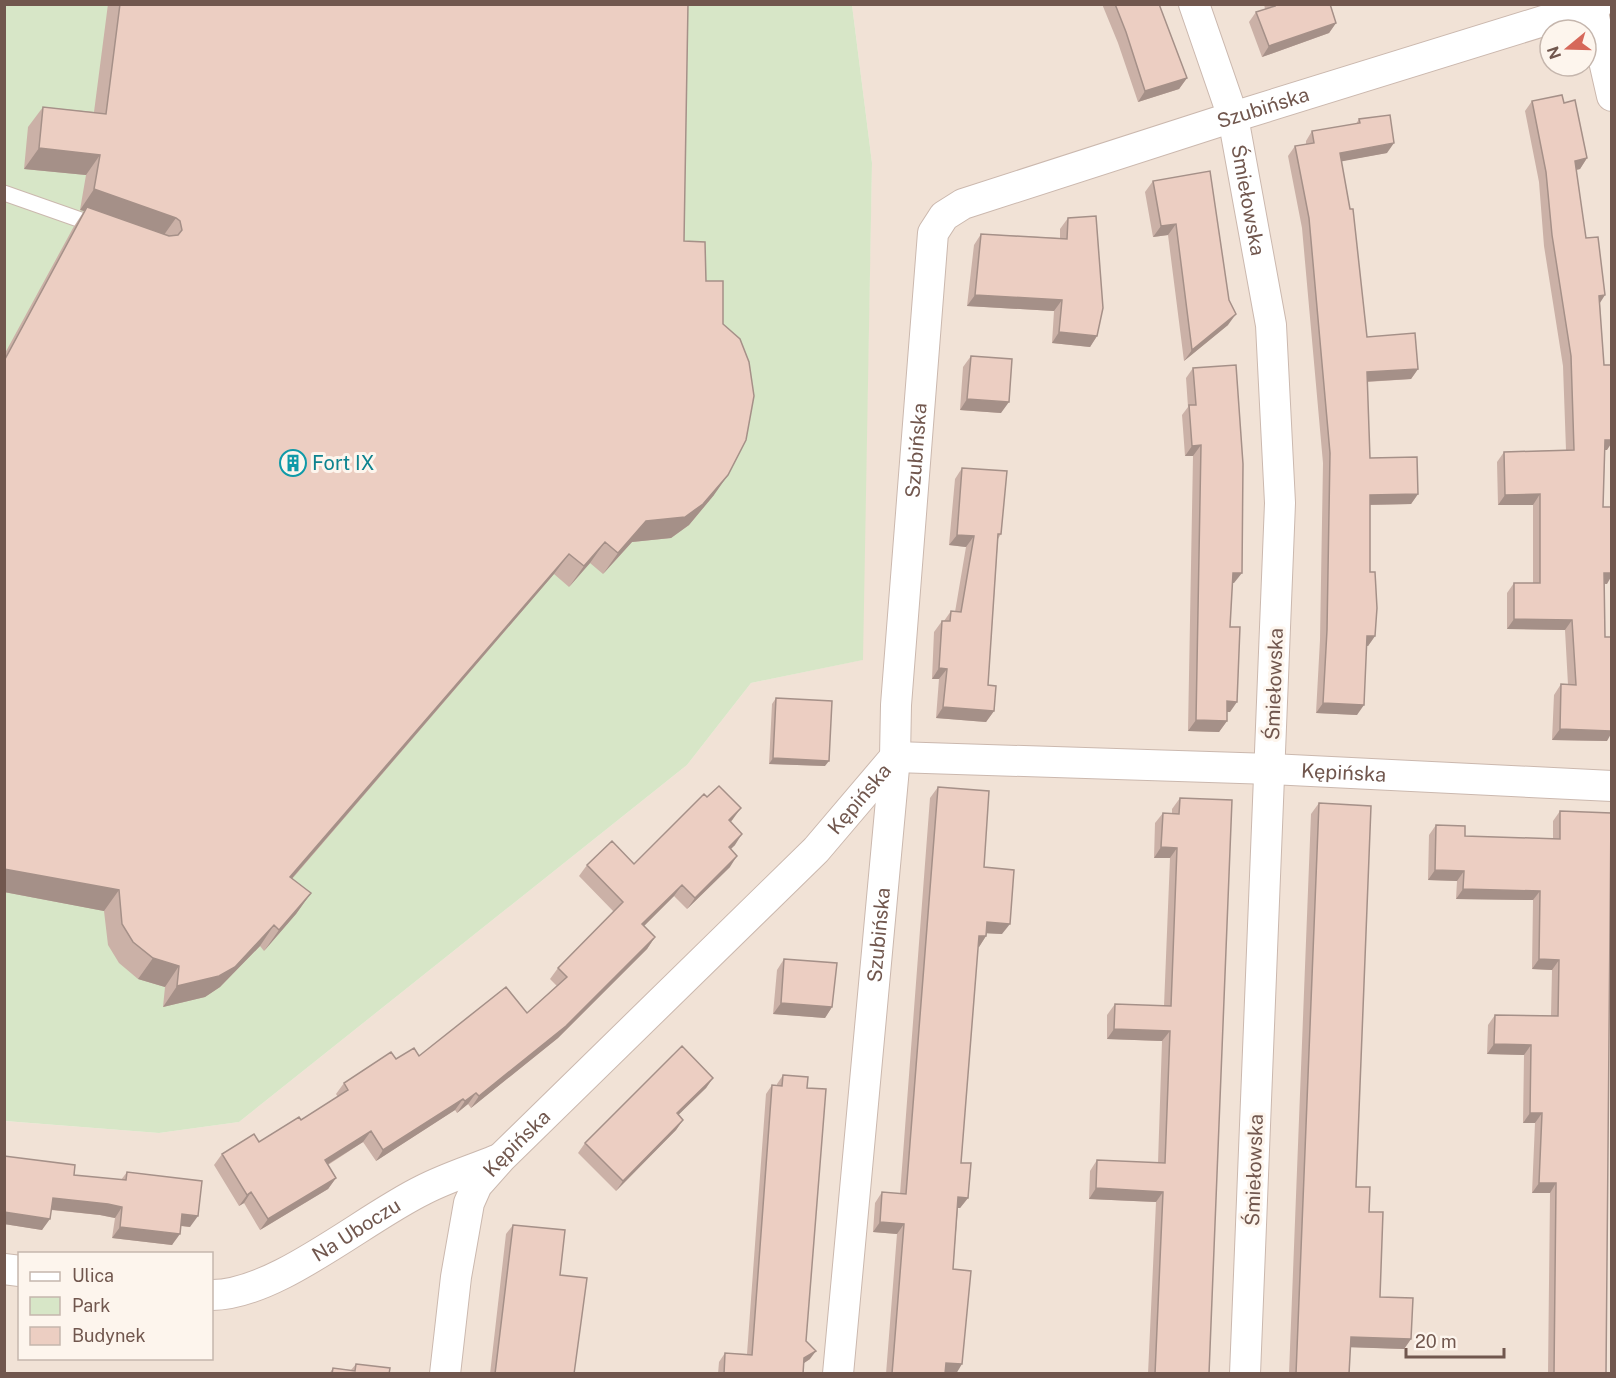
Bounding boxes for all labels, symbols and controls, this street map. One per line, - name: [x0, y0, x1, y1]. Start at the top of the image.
- north arrow: [1538, 18, 1598, 78]
- text: N: [1543, 44, 1565, 62]
- street label: Szubińska: [1214, 82, 1312, 133]
- street label: Śmiełowska: [1226, 143, 1270, 257]
- street label: Szubińska: [900, 402, 932, 499]
- building icon: Fort IX: [278, 448, 308, 478]
- place label: Fort IX: [312, 451, 374, 475]
- street label: Śmiełowska: [1259, 627, 1288, 741]
- street label: Kępińska: [823, 759, 896, 839]
- street label: Kępińska: [1300, 759, 1387, 787]
- street label: Szubińska: [862, 886, 895, 983]
- street label: Kępińska: [478, 1105, 555, 1182]
- street label: Śmiełowska: [1239, 1113, 1268, 1227]
- street label: Na Uboczu: [308, 1193, 405, 1267]
- legend: [18, 1252, 213, 1360]
- text: Ulica: [72, 1265, 114, 1286]
- text: Park: [72, 1295, 110, 1316]
- scale bar: [1406, 1321, 1504, 1359]
- text: Budynek: [72, 1325, 146, 1346]
- text: 20 m: [1415, 1331, 1457, 1352]

